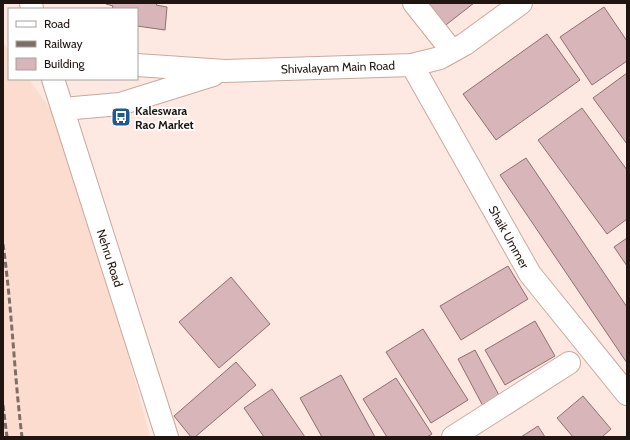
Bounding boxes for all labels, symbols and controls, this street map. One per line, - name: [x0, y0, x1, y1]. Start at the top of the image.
- legend: [8, 8, 138, 80]
- text: Road: [44, 16, 70, 31]
- text: Railway: [44, 36, 82, 51]
- text: Building: [44, 56, 86, 71]
- street label: Shivalayam Main Road: [281, 58, 395, 76]
- place label: Kaleswara Rao Market: [135, 103, 194, 132]
- bus stop icon: Kaleswara Rao Market: [110, 106, 132, 128]
- street label: Shaik Ummer: [486, 203, 532, 271]
- street label: Nehru Road: [94, 227, 126, 289]

